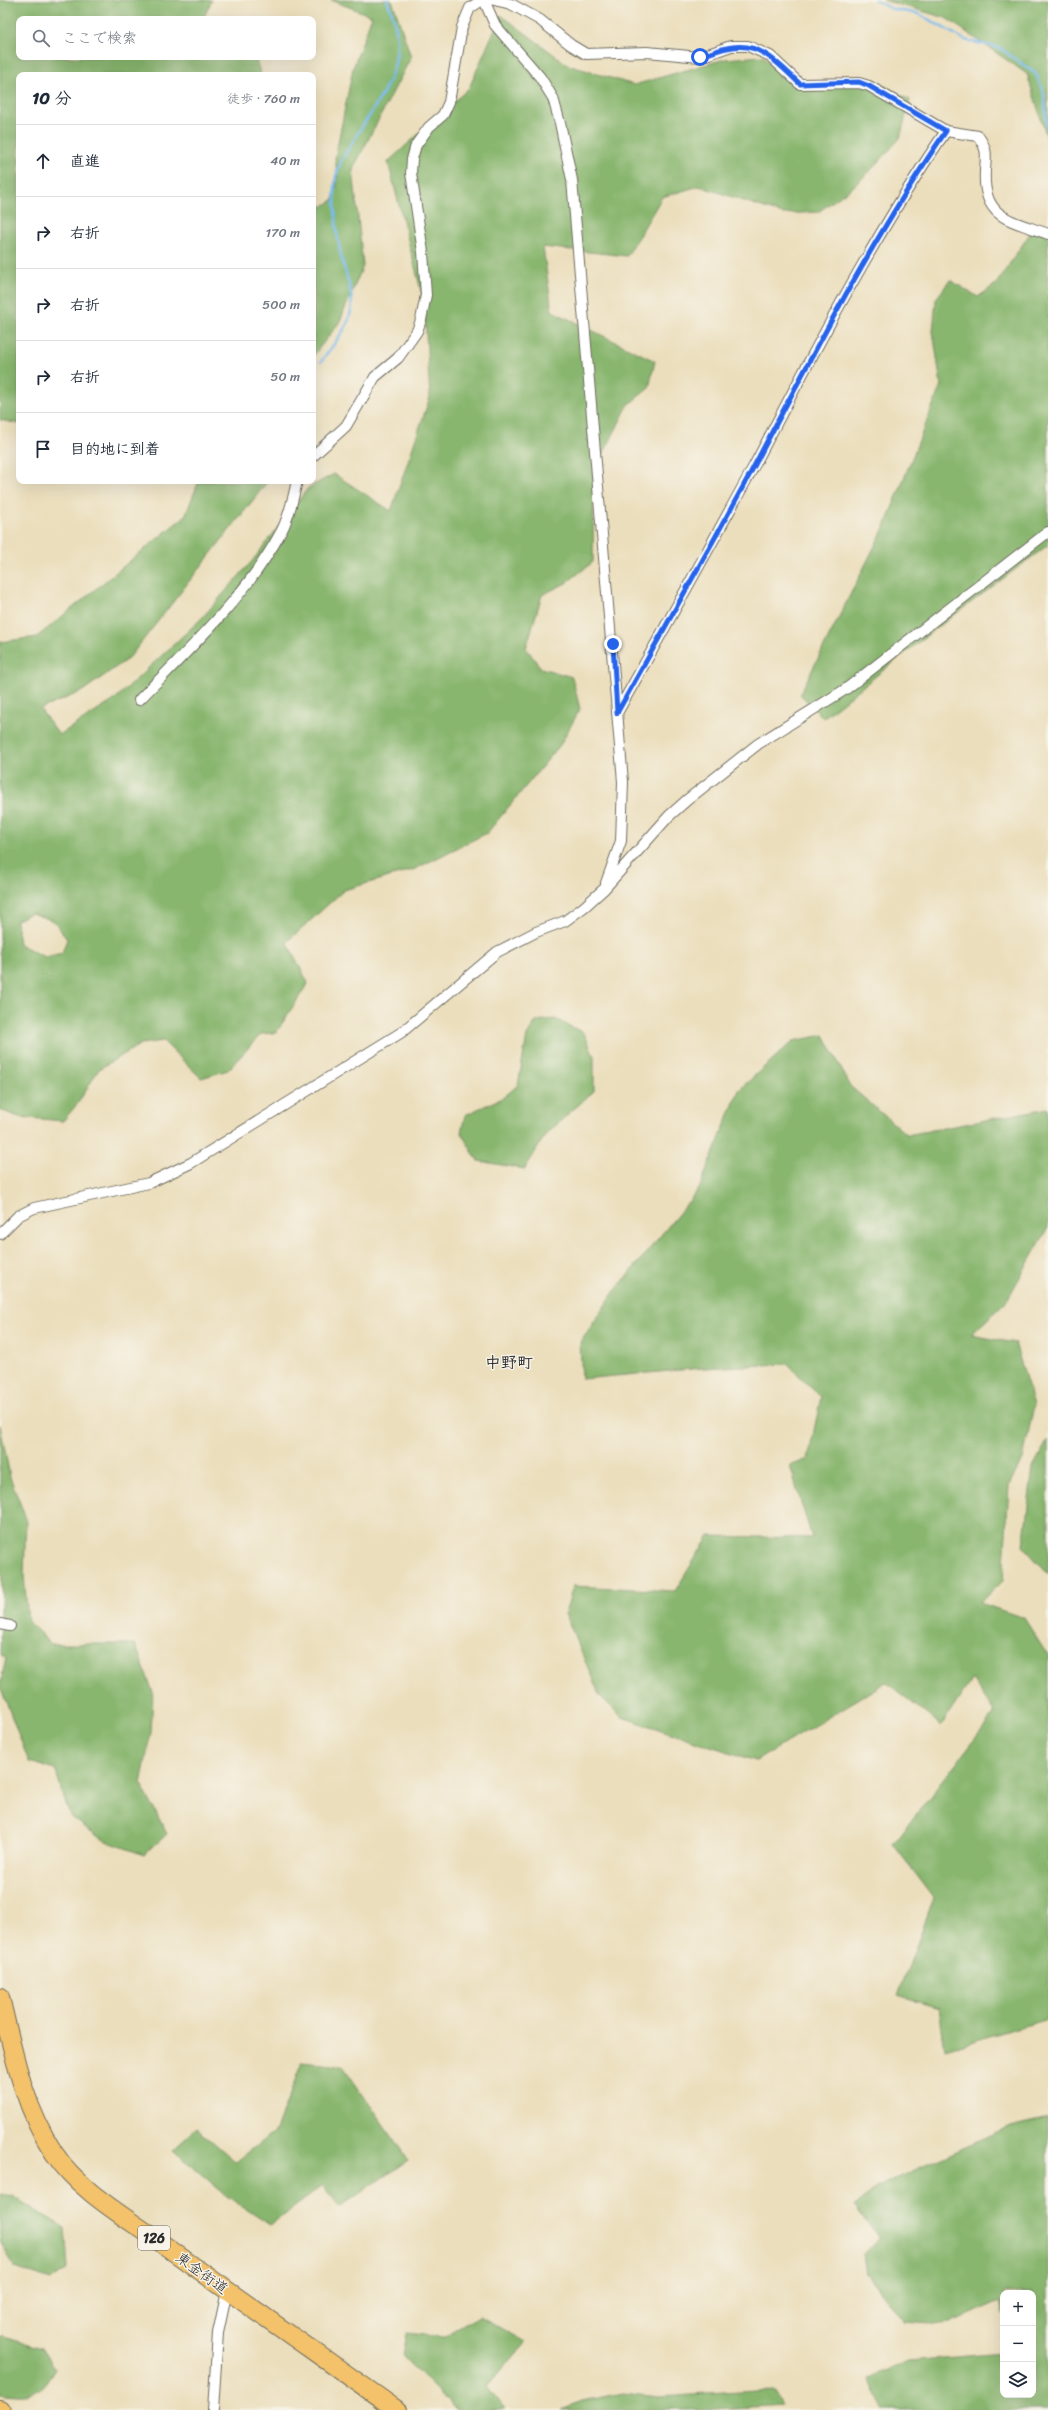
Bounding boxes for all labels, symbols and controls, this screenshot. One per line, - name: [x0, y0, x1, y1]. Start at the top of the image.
- search box: [16, 16, 316, 60]
- text: ここで検索: [62, 25, 137, 51]
- icon: search: [30, 27, 52, 49]
- route start: [691, 48, 709, 66]
- text: 10 分: [32, 83, 71, 113]
- text: 徒歩 · 760 m: [227, 87, 300, 110]
- text: 直進: [70, 148, 100, 174]
- text: 40 m: [270, 149, 300, 172]
- icon: ahead: [32, 150, 54, 172]
- text: 右折: [70, 220, 100, 246]
- text: 170 m: [265, 221, 300, 244]
- icon: right: [32, 222, 54, 244]
- text: 右折: [70, 292, 100, 318]
- text: 500 m: [262, 293, 300, 316]
- icon: right: [32, 294, 54, 316]
- text: 右折: [70, 364, 100, 390]
- text: 50 m: [270, 365, 300, 388]
- icon: right: [32, 366, 54, 388]
- text: 目的地に到着: [70, 436, 160, 462]
- icon: arrive: [32, 438, 54, 460]
- route end: [604, 635, 622, 653]
- district label: 中野町: [485, 1348, 533, 1377]
- road number: 126: [138, 2226, 170, 2250]
- street label: 東金街道: [170, 2245, 234, 2301]
- map controls: [1000, 2290, 1036, 2398]
- button: +: [1000, 2290, 1036, 2326]
- button: −: [1000, 2326, 1036, 2362]
- button: layers: [1000, 2362, 1036, 2398]

